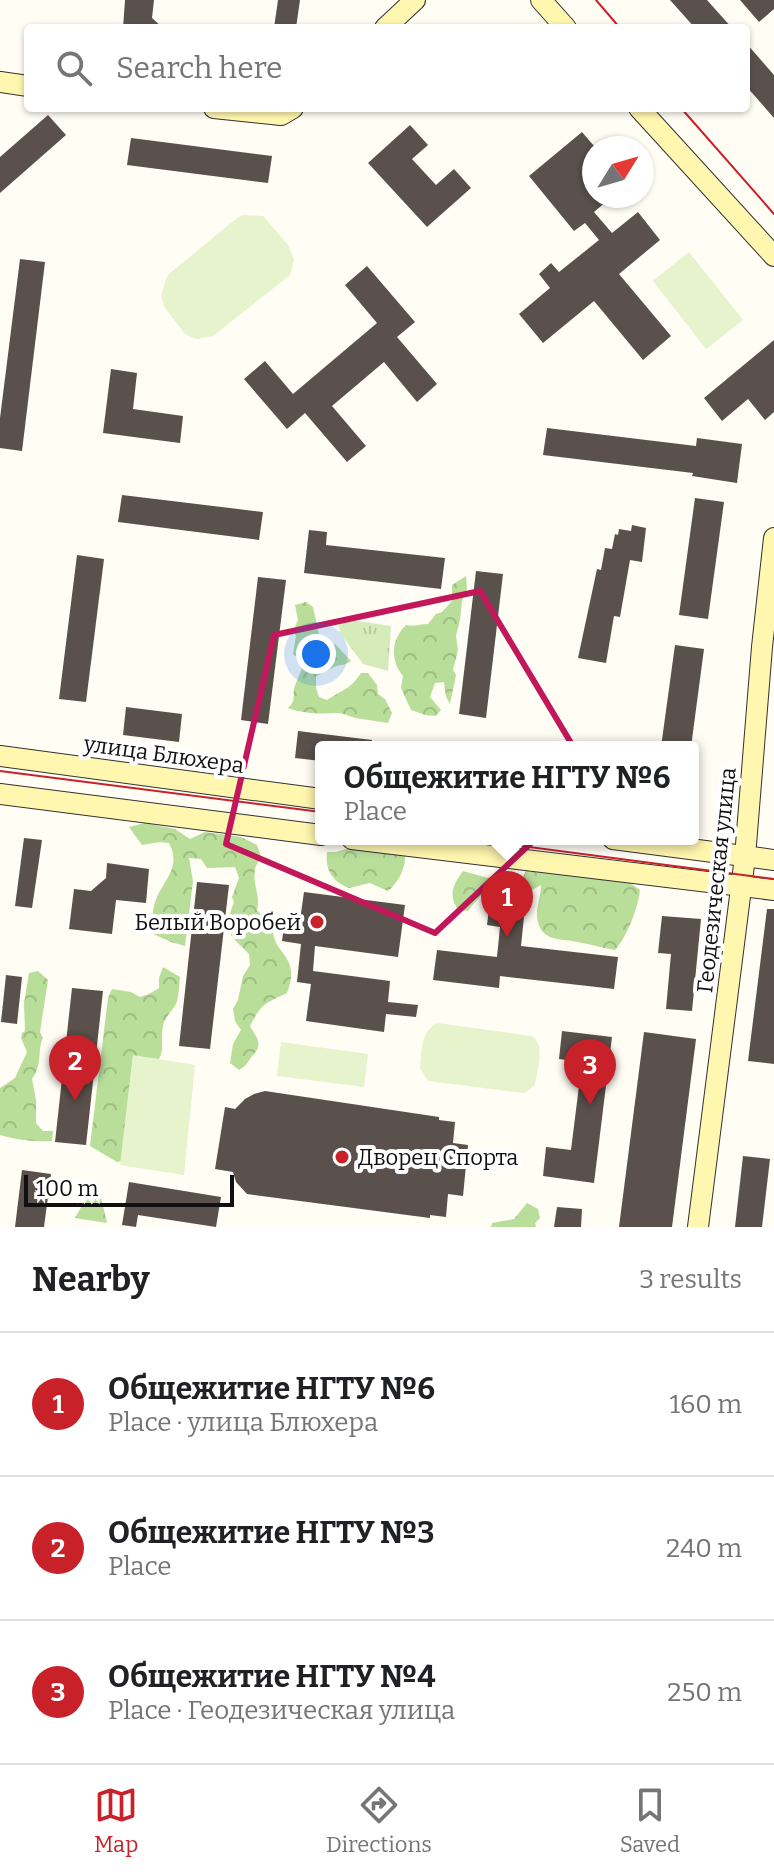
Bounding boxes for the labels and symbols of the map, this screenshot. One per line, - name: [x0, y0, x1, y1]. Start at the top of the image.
- north arrow: [582, 136, 654, 208]
- your location: [296, 634, 336, 674]
- street label: улица Блюхера: [81, 730, 246, 779]
- street label: Геодезическая улица: [691, 766, 742, 994]
- pin: 1: [481, 871, 533, 937]
- place label: Белый Воробей: [134, 909, 301, 936]
- marker: Белый Воробей: [308, 913, 326, 931]
- pin: 2: [49, 1035, 101, 1101]
- pin: 3: [564, 1039, 616, 1105]
- place label: Дворец Спорта: [358, 1144, 518, 1171]
- marker: Дворец Спорта: [333, 1148, 351, 1166]
- scale bar: [24, 1171, 234, 1207]

